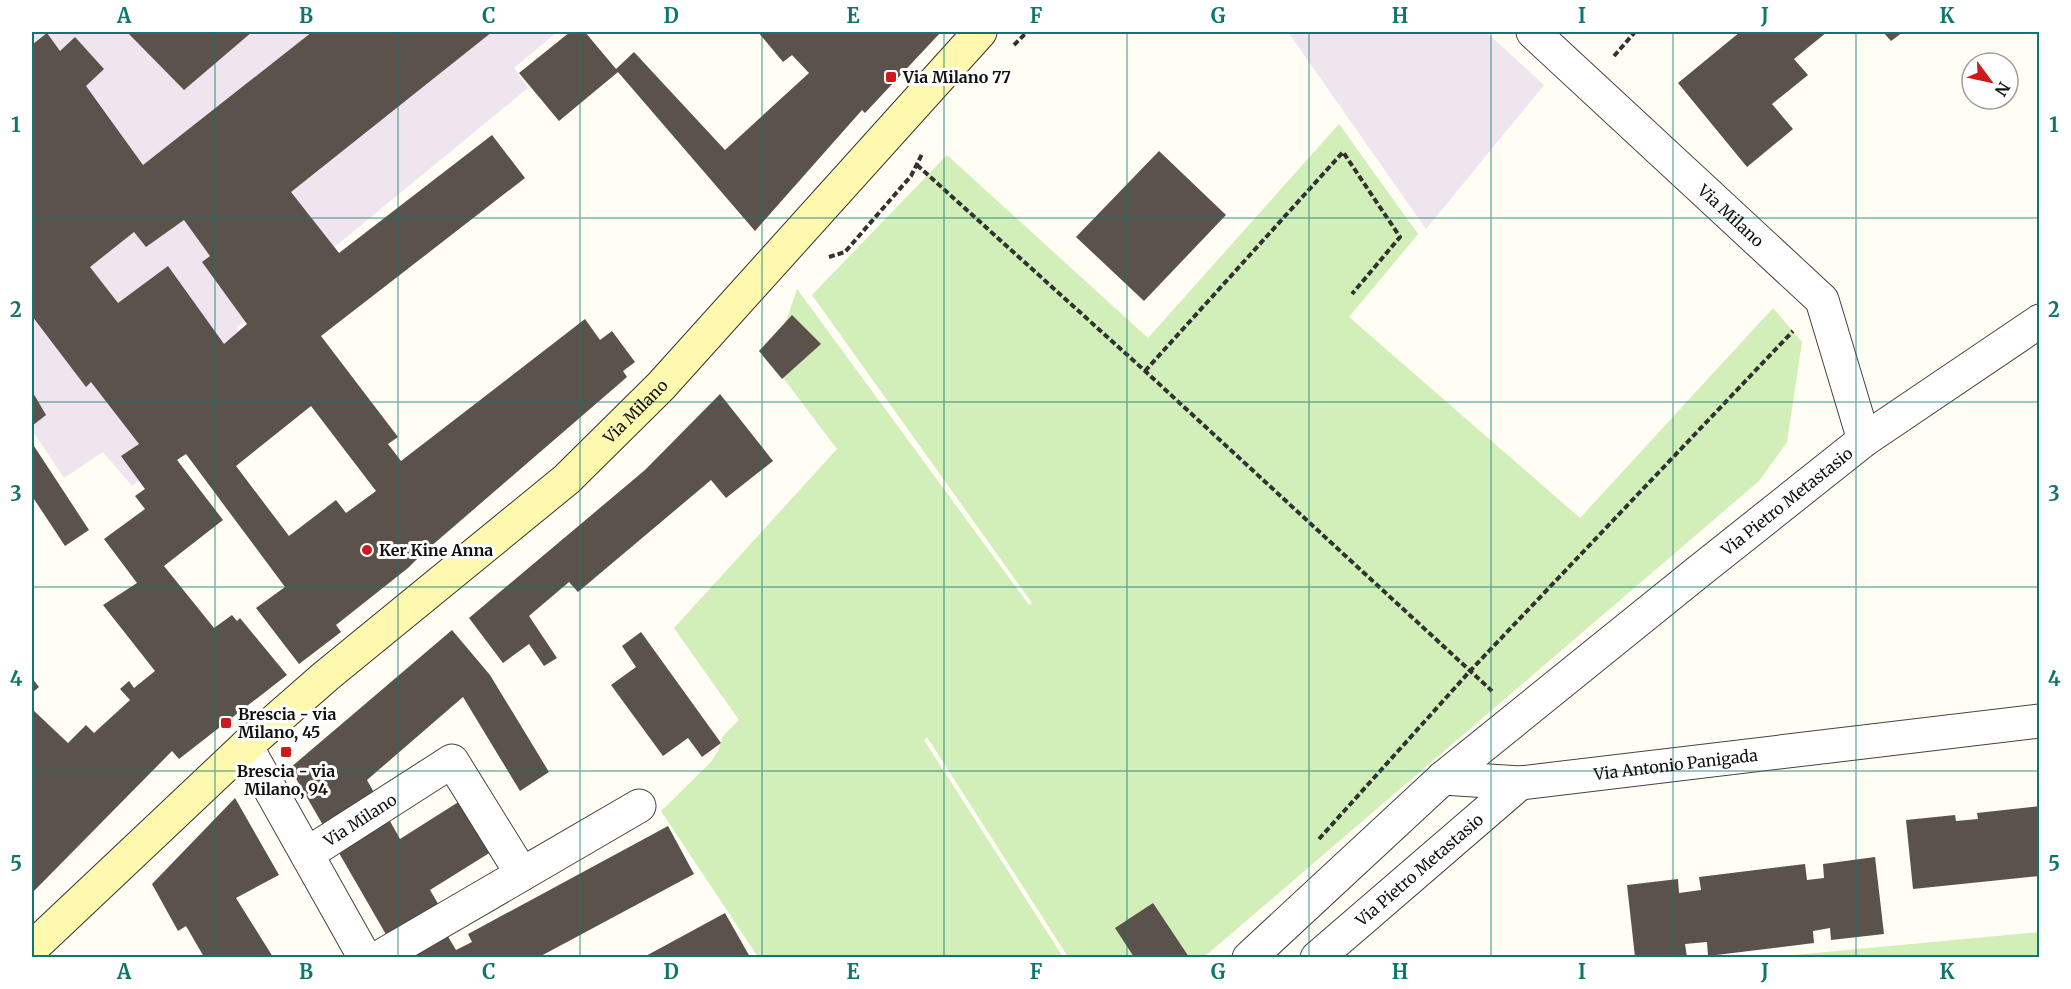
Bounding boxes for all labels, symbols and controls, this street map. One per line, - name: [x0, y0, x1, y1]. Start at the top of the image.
- text: A: [116, 3, 132, 28]
- text: B: [299, 3, 313, 28]
- text: C: [482, 3, 496, 28]
- text: D: [663, 3, 679, 28]
- text: E: [846, 3, 860, 28]
- text: F: [1030, 3, 1043, 28]
- text: G: [1211, 3, 1226, 28]
- text: H: [1392, 3, 1408, 28]
- text: I: [1578, 3, 1586, 28]
- text: J: [1760, 3, 1769, 28]
- text: K: [1940, 3, 1955, 28]
- north arrow: [1960, 51, 2020, 111]
- place label: Via Milano 77: [902, 67, 1011, 87]
- marker: Via Milano 77: [884, 70, 898, 84]
- text: N: [1991, 78, 2014, 100]
- text: 1: [11, 112, 21, 137]
- text: 1: [2049, 112, 2059, 137]
- street label: Via Milano: [1693, 180, 1768, 251]
- text: 2: [10, 297, 22, 322]
- text: 2: [2048, 297, 2060, 322]
- street label: Via Milano: [598, 375, 672, 448]
- street label: Via Pietro Metastasio: [1716, 443, 1857, 560]
- text: 3: [10, 481, 22, 506]
- text: 3: [2048, 481, 2060, 506]
- place label: Ker Kine Anna: [379, 540, 493, 560]
- marker: Ker Kine Anna: [360, 543, 374, 557]
- text: 4: [10, 666, 23, 691]
- text: 4: [2048, 666, 2061, 691]
- place label: Brescia - via Milano, 45: [238, 704, 336, 743]
- marker: Brescia - via Milano, 45: [219, 716, 233, 730]
- marker: Brescia - via Milano, 94: [279, 745, 293, 759]
- street label: Via Antonio Panigada: [1592, 745, 1759, 784]
- place label: Brescia - via Milano, 94: [237, 761, 335, 800]
- street label: Via Milano: [319, 789, 400, 851]
- street label: Via Pietro Metastasio: [1351, 809, 1487, 931]
- text: 5: [10, 851, 22, 876]
- text: 5: [2048, 851, 2060, 876]
- text: A: [116, 959, 132, 984]
- text: B: [299, 959, 313, 984]
- text: C: [482, 959, 496, 984]
- text: D: [663, 959, 679, 984]
- text: E: [846, 959, 860, 984]
- text: F: [1030, 959, 1043, 984]
- text: G: [1211, 959, 1226, 984]
- text: H: [1392, 959, 1408, 984]
- text: I: [1578, 959, 1586, 984]
- text: J: [1760, 959, 1769, 984]
- text: K: [1940, 959, 1955, 984]

